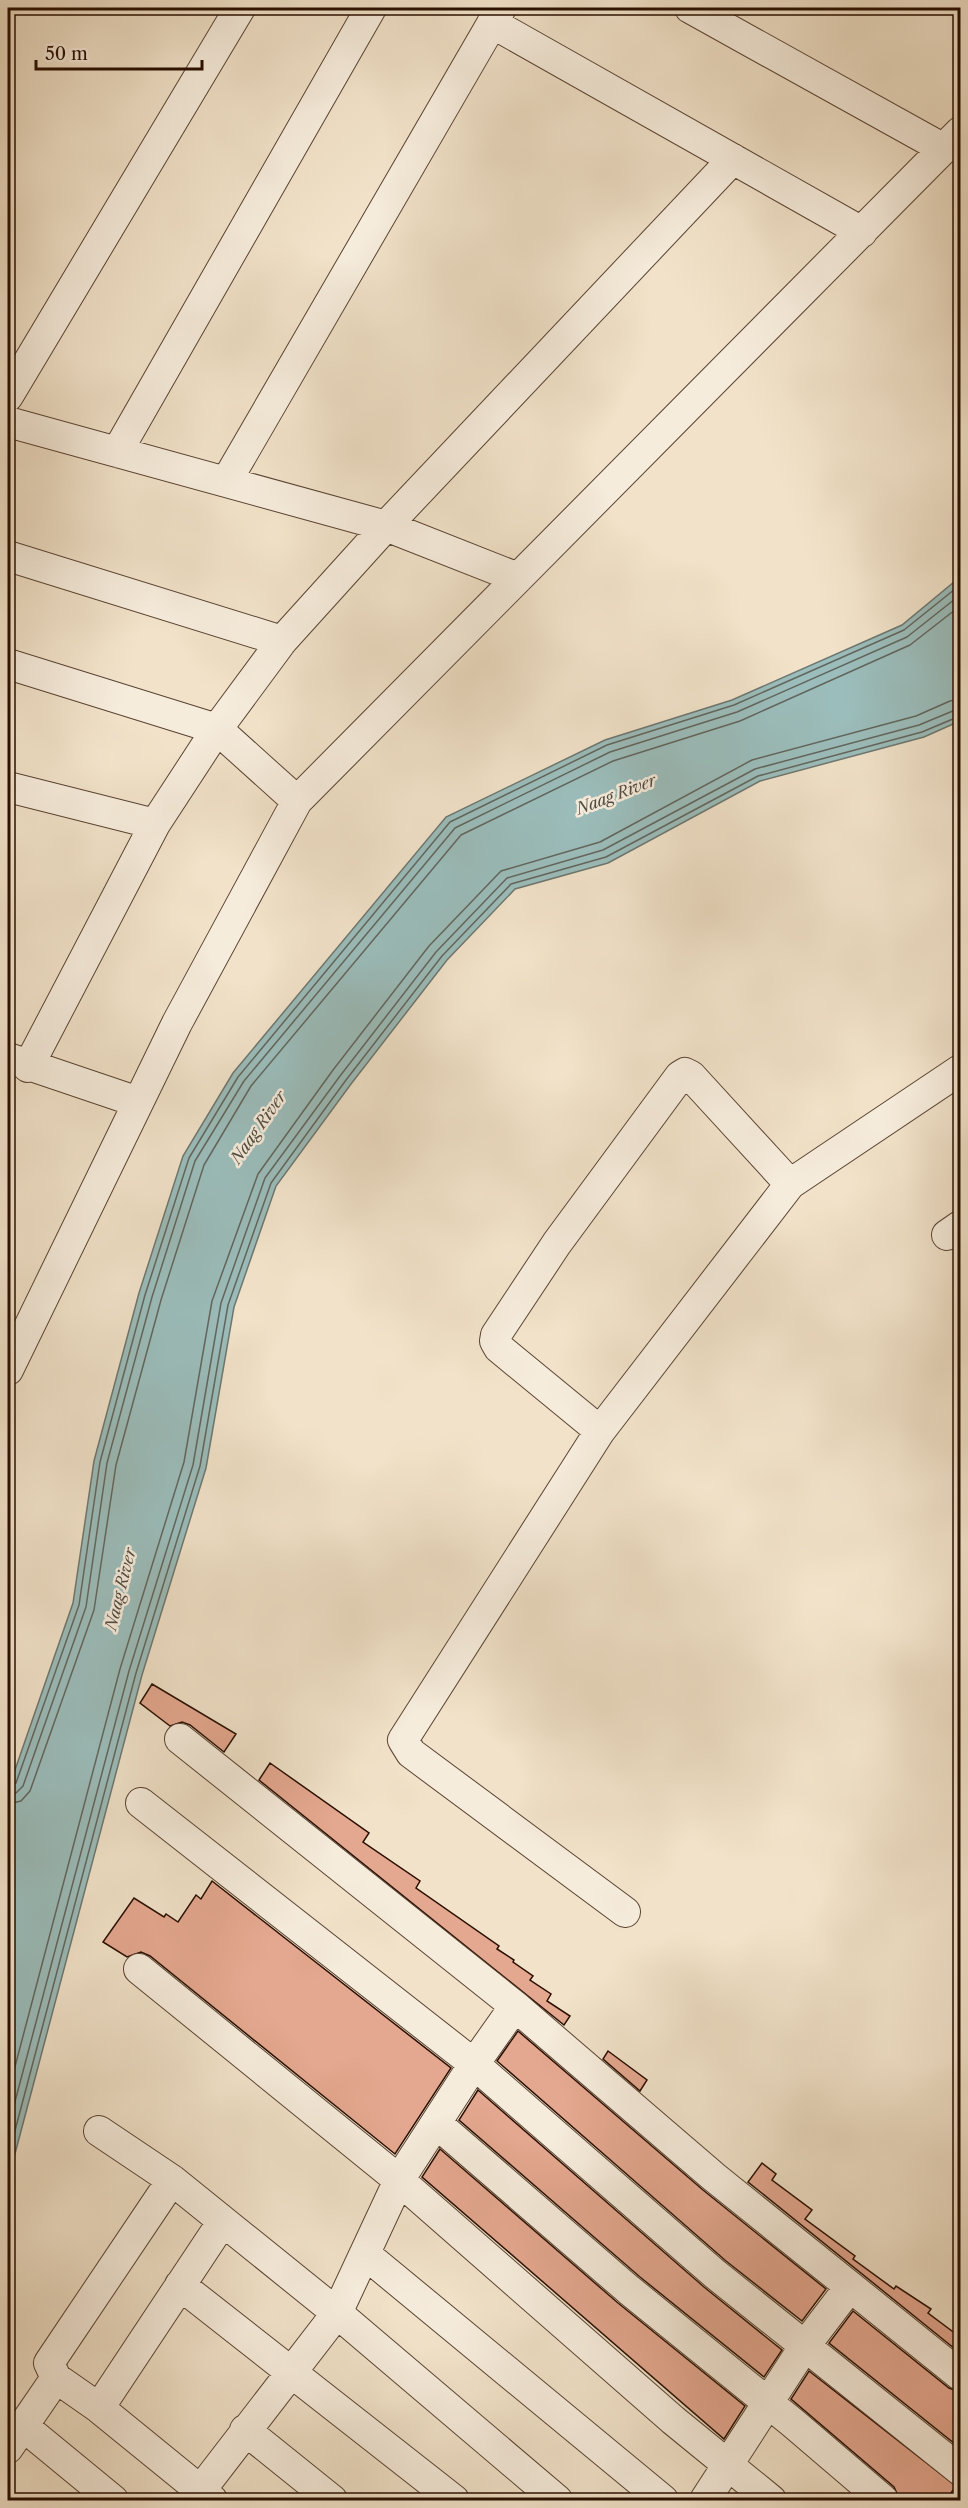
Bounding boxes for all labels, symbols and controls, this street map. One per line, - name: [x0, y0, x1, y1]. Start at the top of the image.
- scale bar: [36, 33, 202, 71]
- text: 50 m: [45, 43, 88, 65]
- water label: Naag River: [571, 769, 660, 819]
- water label: Naag River: [224, 1086, 291, 1169]
- water label: Naag River: [100, 1544, 140, 1634]

